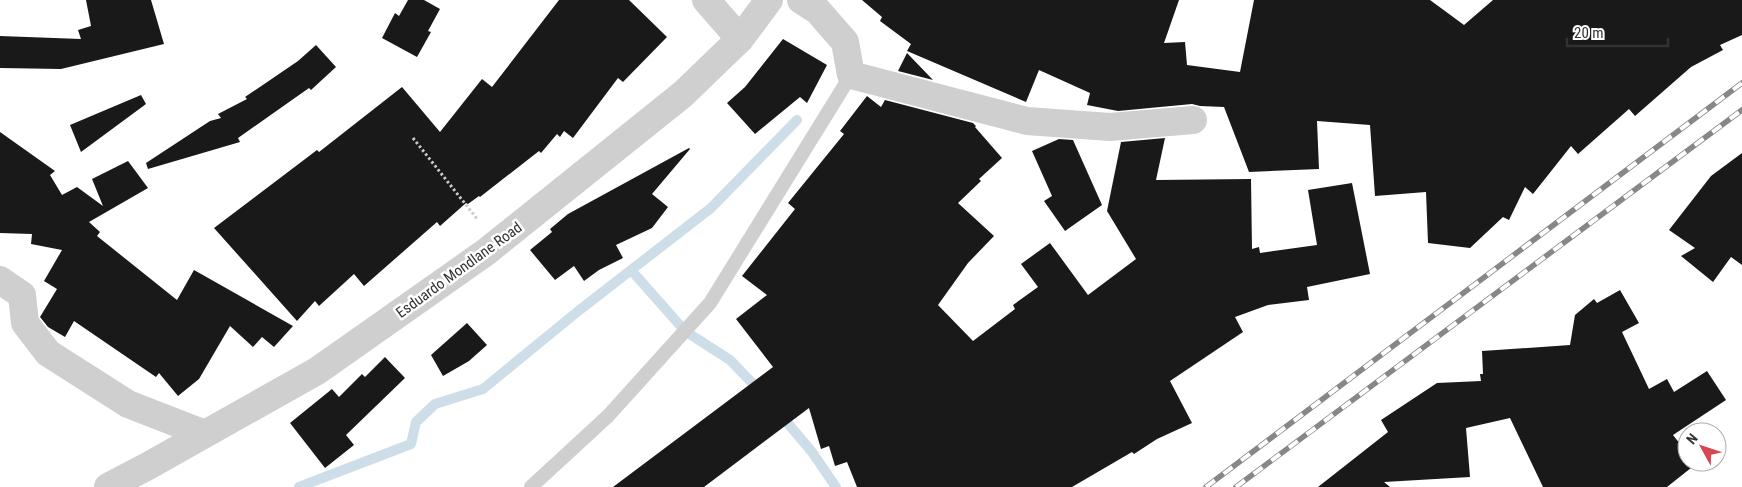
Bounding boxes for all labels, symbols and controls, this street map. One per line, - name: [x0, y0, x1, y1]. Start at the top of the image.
- scale bar: [1567, 15, 1668, 47]
- text: 20 m: [1574, 24, 1604, 42]
- street label: Esduardo Mondlane Road: [393, 218, 525, 322]
- north arrow: [1677, 422, 1727, 472]
- text: N: [1683, 430, 1701, 447]

